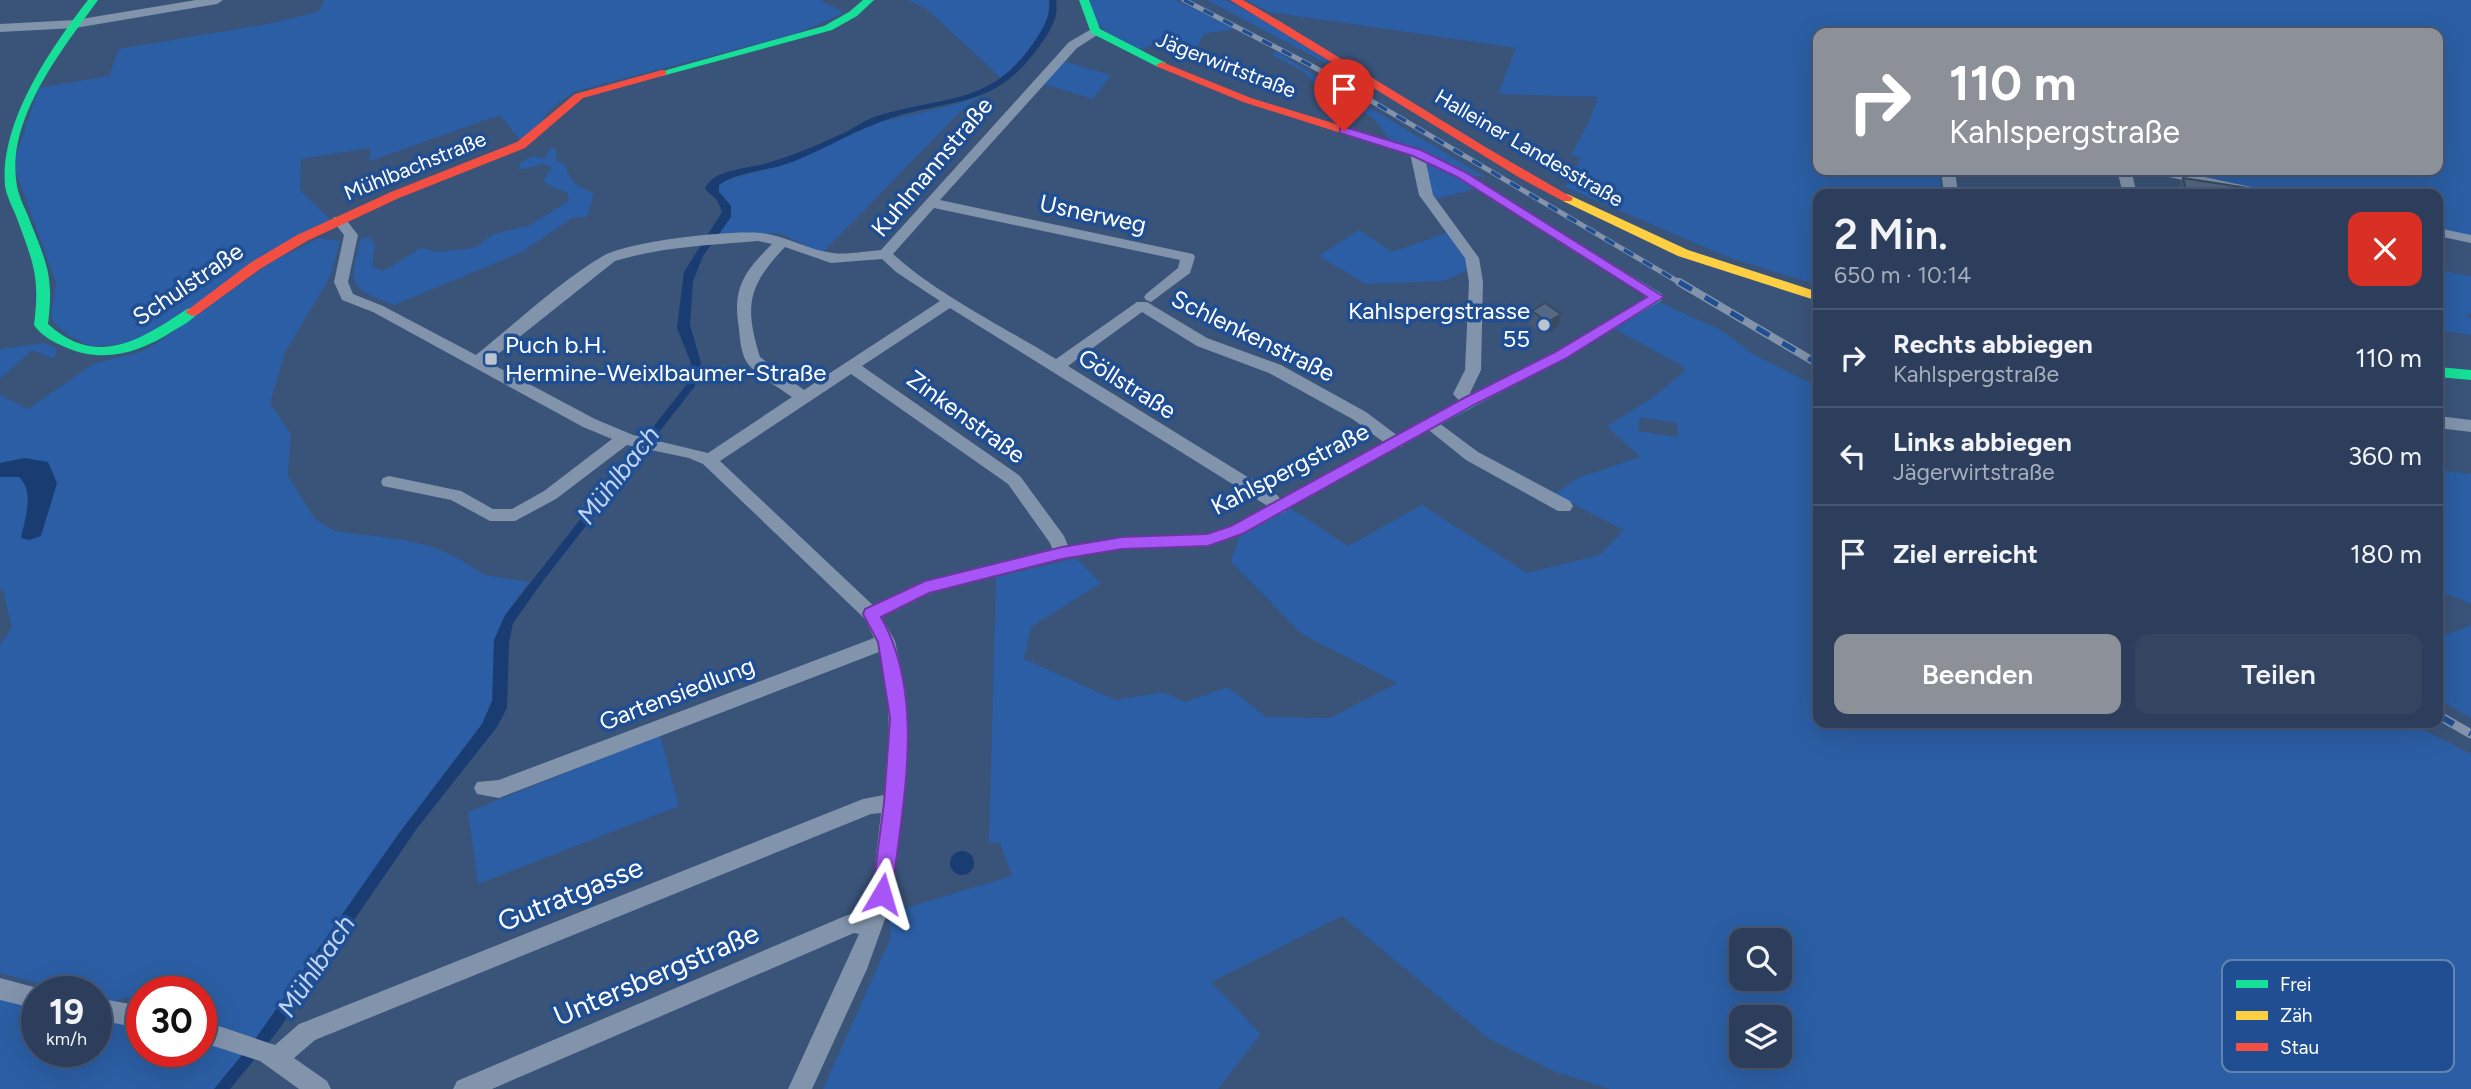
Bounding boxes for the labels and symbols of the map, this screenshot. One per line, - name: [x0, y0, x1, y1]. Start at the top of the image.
- street label: Jägerwirtstraße: [1153, 26, 1300, 103]
- pin: [1314, 59, 1374, 131]
- street label: Halleiner Landesstraße: [1431, 83, 1628, 212]
- street label: Kuhlmannstraße: [865, 91, 998, 242]
- street label: Mühlbachstraße: [340, 126, 489, 205]
- street label: Usnerweg: [1037, 188, 1149, 239]
- street label: Schulstraße: [127, 236, 248, 331]
- street label: Schlenkenstraße: [1167, 283, 1340, 388]
- place label: Kahlspergstrasse 55: [1348, 296, 1530, 353]
- marker: Kahlspergstrasse 55: [1536, 317, 1552, 333]
- place label: Puch b.H. Hermine-Weixlbaumer-Straße: [505, 330, 826, 387]
- street label: Göllstraße: [1073, 342, 1182, 425]
- marker: Puch b.H. Hermine-Weixlbaumer-Straße: [483, 351, 499, 367]
- street label: Zinkenstraße: [901, 364, 1031, 469]
- street label: Kahlspergstraße: [1206, 416, 1374, 521]
- water label: Mühlbach: [570, 419, 666, 531]
- street label: Gartensiedlung: [595, 651, 759, 736]
- street label: Gutratgasse: [492, 849, 648, 939]
- position arrow: [845, 857, 919, 931]
- water label: Mühlbach: [270, 909, 362, 1023]
- street label: Untersbergstraße: [548, 915, 764, 1033]
- legend: [2222, 960, 2454, 1072]
- text: Frei: [2280, 973, 2311, 996]
- speed limit sign: 30: [126, 976, 217, 1067]
- text: Zäh: [2280, 1004, 2312, 1027]
- text: Stau: [2280, 1036, 2319, 1059]

